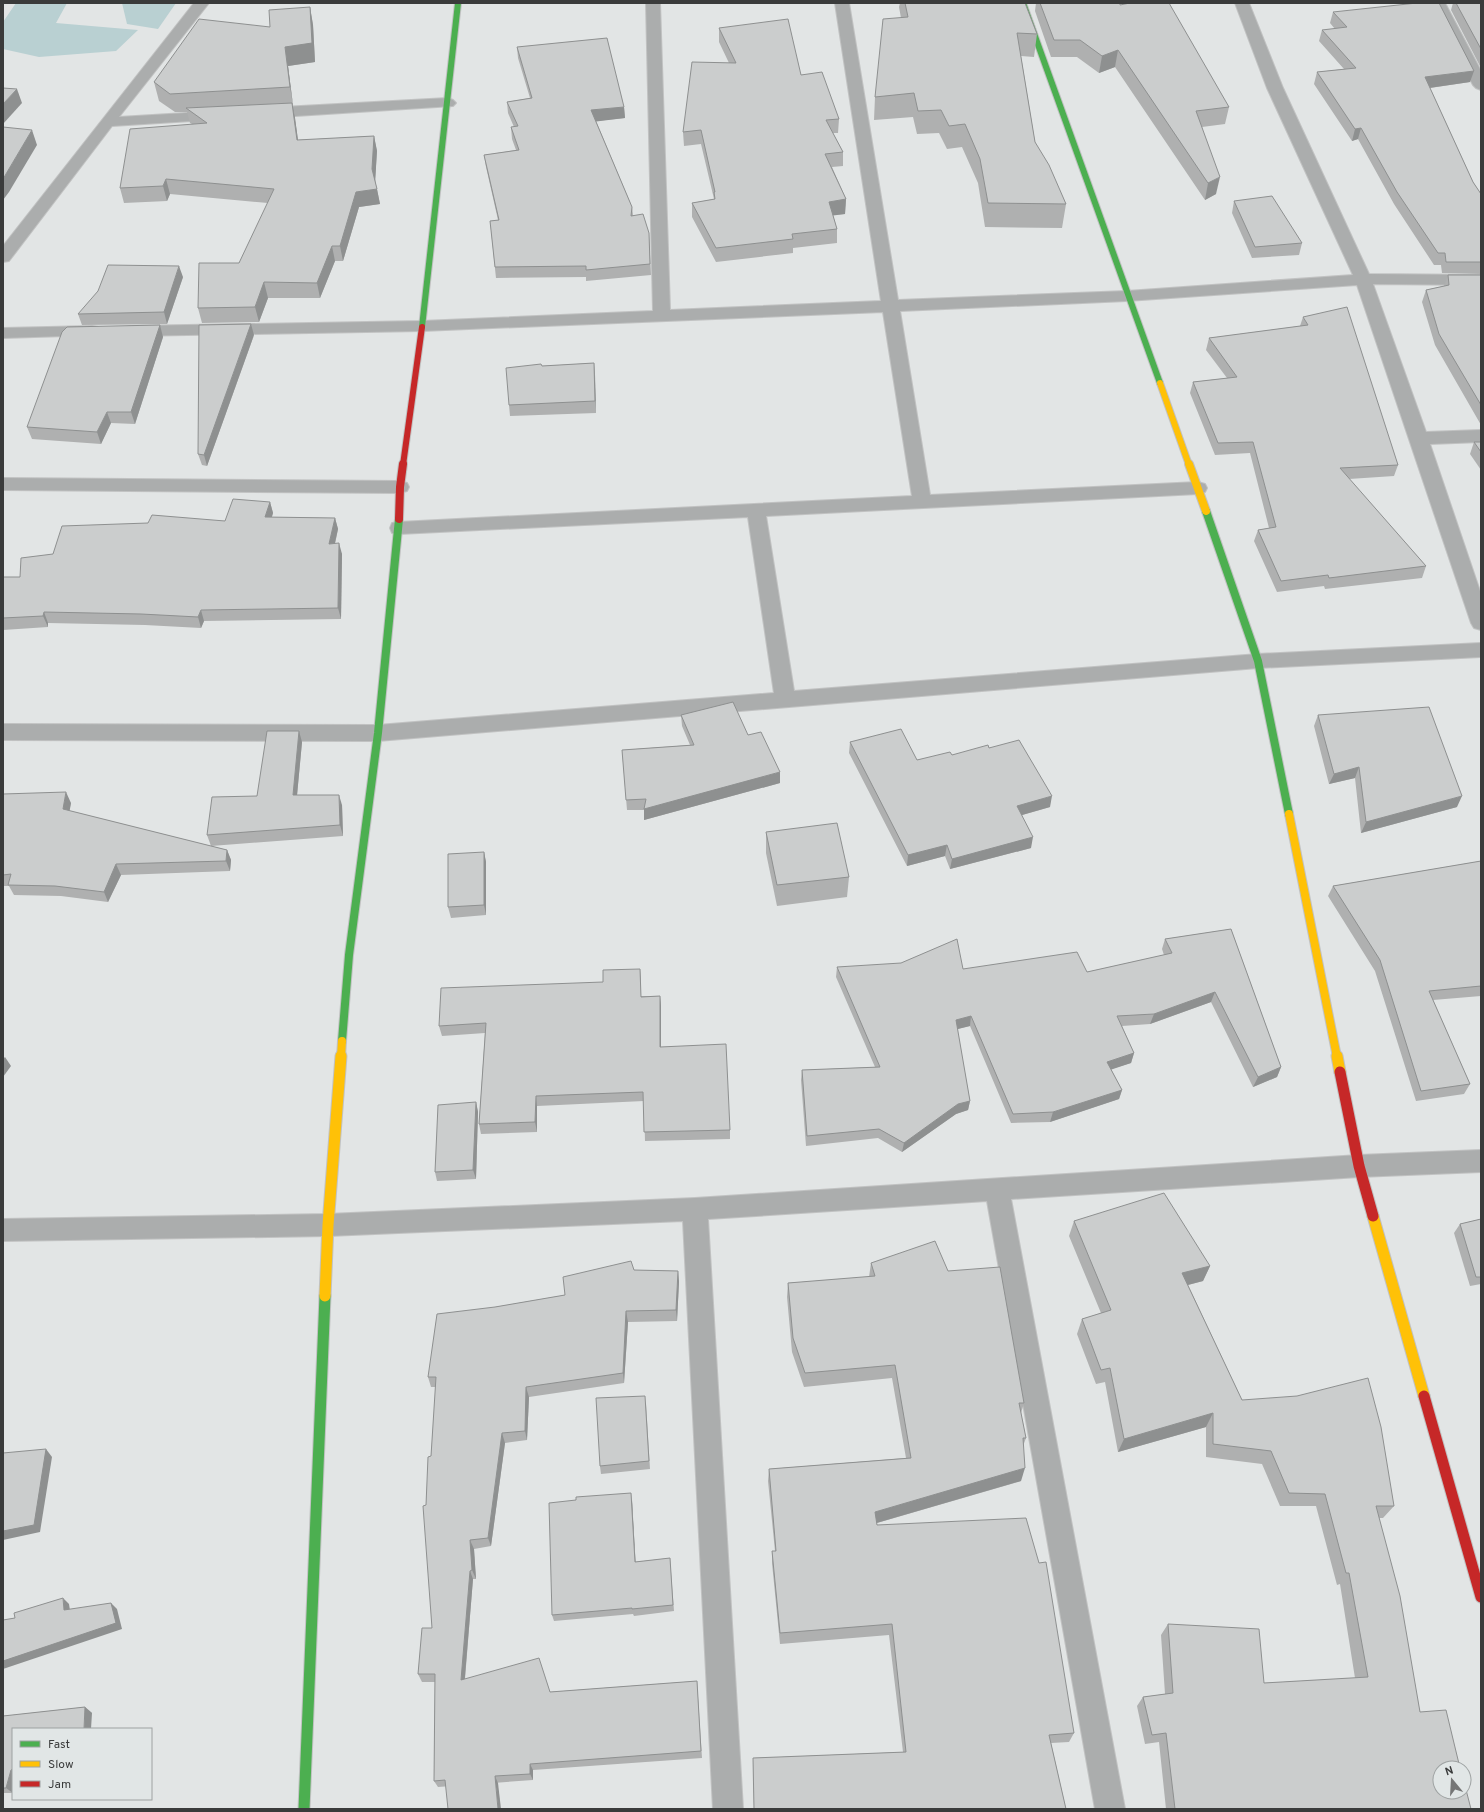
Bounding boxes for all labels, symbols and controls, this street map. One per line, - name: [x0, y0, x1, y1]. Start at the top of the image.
- legend: [12, 1728, 152, 1800]
- text: Fast: [48, 1737, 70, 1753]
- text: Slow: [48, 1757, 74, 1773]
- north arrow: [1432, 1760, 1472, 1800]
- text: N: [1443, 1764, 1455, 1779]
- text: Jam: [48, 1777, 71, 1793]

